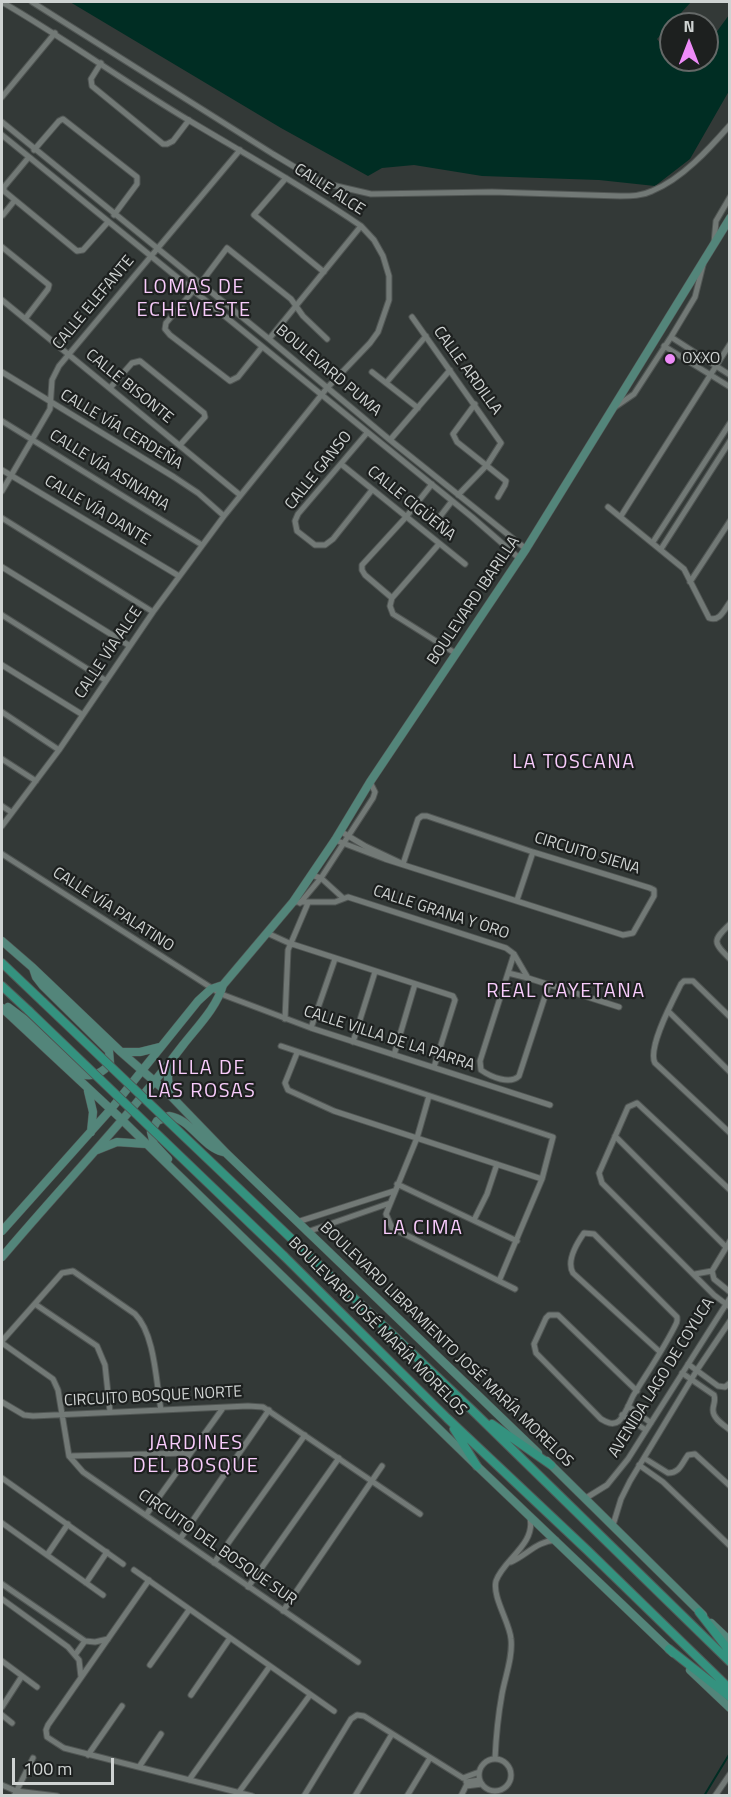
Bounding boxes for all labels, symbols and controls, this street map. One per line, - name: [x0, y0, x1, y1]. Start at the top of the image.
- north arrow: [659, 12, 719, 72]
- text: N: [683, 14, 695, 38]
- street label: CALLE ALCE: [290, 160, 368, 220]
- street label: CALLE ELEFANTE: [49, 252, 139, 354]
- district label: LOMAS DE ECHEVESTE: [137, 276, 251, 323]
- street label: BOULEVARD PUMA: [271, 321, 385, 421]
- street label: CALLE ARDILLA: [429, 323, 505, 419]
- street label: CALLE BISONTE: [81, 346, 177, 428]
- place label: OXXO: [682, 349, 720, 369]
- marker: OXXO: [663, 352, 677, 366]
- street label: CALLE VÍA CERDEÑA: [56, 386, 186, 474]
- street label: CALLE VÍA ASINARIA: [45, 426, 173, 516]
- street label: CALLE GANSO: [282, 428, 356, 514]
- street label: CALLE CIGÜEÑA: [363, 463, 459, 545]
- street label: CALLE VÍA DANTE: [41, 472, 153, 550]
- street label: BOULEVARD IBARILLA: [424, 533, 524, 669]
- street label: CALLE VÍA ALCE: [71, 603, 147, 703]
- district label: LA TOSCANA: [512, 751, 636, 775]
- street label: CIRCUITO SIENA: [532, 829, 642, 879]
- street label: CALLE VÍA PALATINO: [49, 864, 177, 956]
- street label: CALLE GRANA Y ORO: [370, 882, 512, 944]
- district label: REAL CAYETANA: [486, 980, 646, 1004]
- street label: CALLE VILLA DE LA PARRA: [301, 1002, 477, 1076]
- district label: VILLA DE LAS ROSAS: [148, 1057, 256, 1104]
- district label: LA CIMA: [383, 1217, 463, 1241]
- street label: BOULEVARD LIBRAMIENTO JOSÉ MARÍA MORELOS: [315, 1218, 577, 1472]
- street label: BOULEVARD JOSÉ MARÍA MORELOS: [284, 1234, 470, 1420]
- street label: AVENIDA LAGO DE COYUCA: [605, 1295, 719, 1461]
- street label: CIRCUITO BOSQUE NORTE: [63, 1383, 243, 1411]
- district label: JARDINES DEL BOSQUE: [133, 1432, 259, 1479]
- street label: CIRCUITO DEL BOSQUE SUR: [134, 1486, 300, 1610]
- scale bar: [15, 1746, 117, 1784]
- text: 100 m: [23, 1755, 72, 1782]

